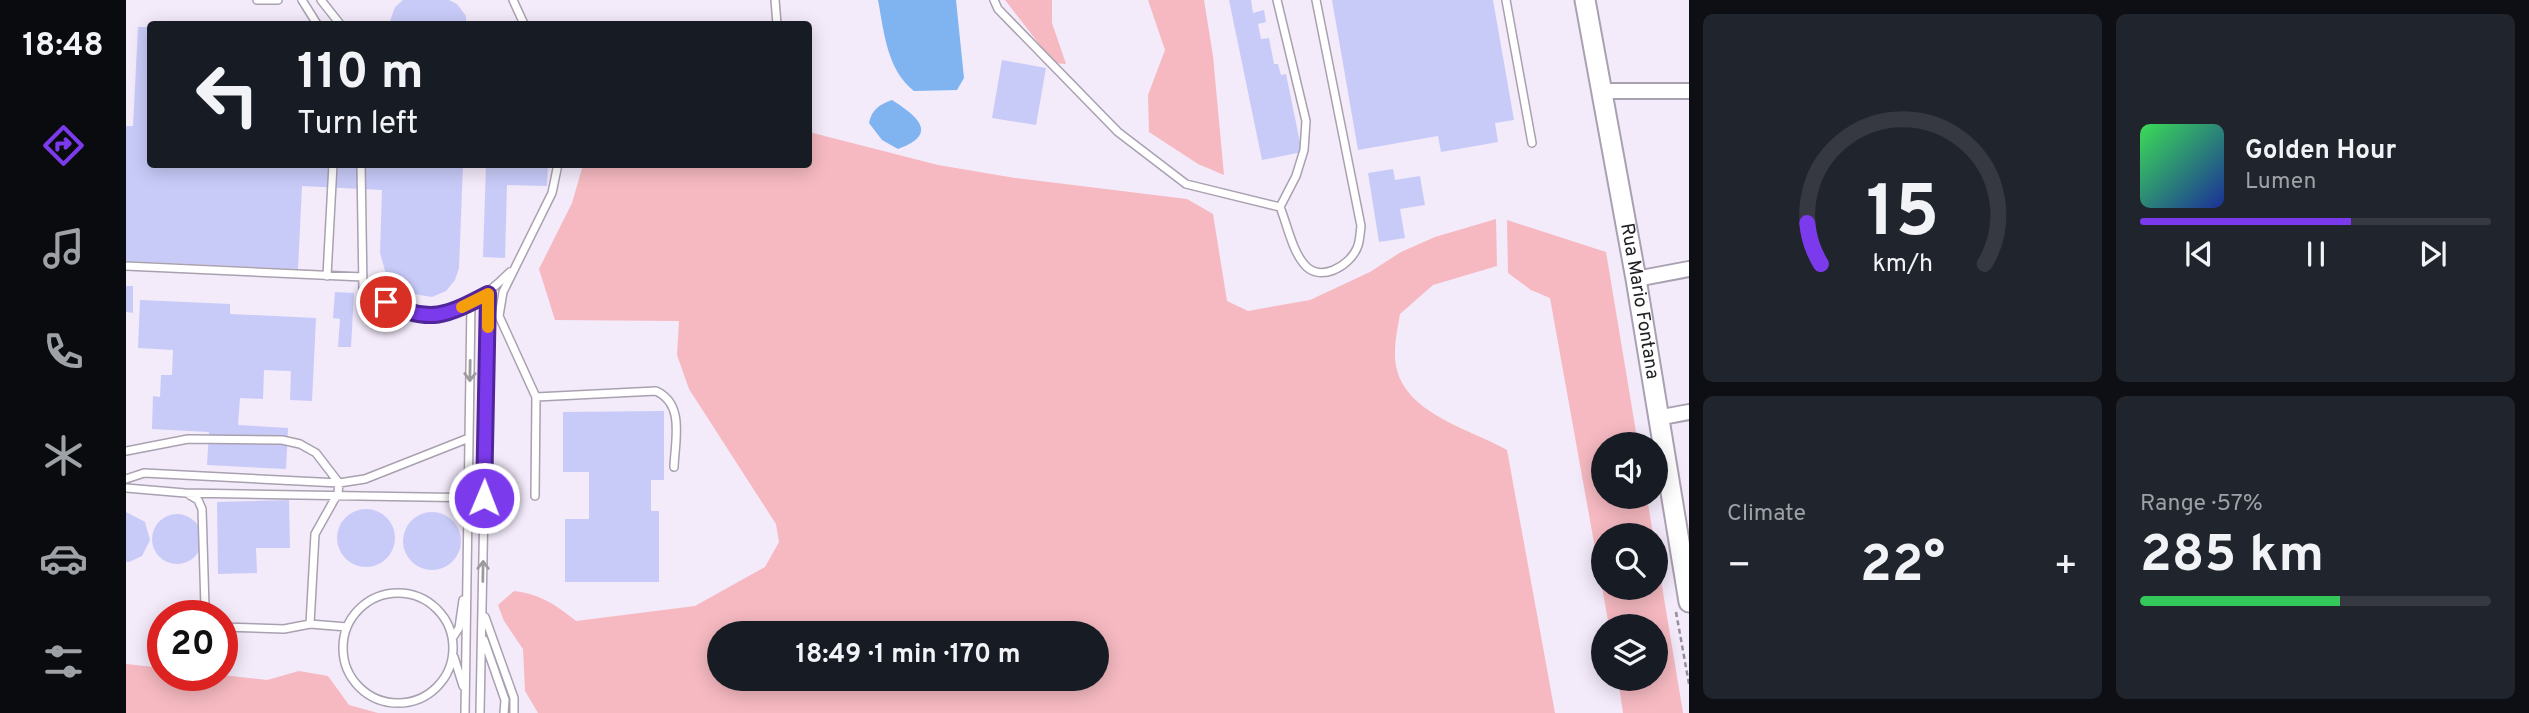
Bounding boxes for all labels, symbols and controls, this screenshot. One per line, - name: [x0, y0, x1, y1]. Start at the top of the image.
- text: 18:48: [22, 27, 104, 67]
- text: 110 m: [297, 44, 424, 106]
- icon: left: [182, 49, 273, 140]
- text: Turn left: [297, 105, 418, 145]
- icon: directions: [39, 121, 88, 170]
- text: Golden Hour: [2245, 135, 2396, 168]
- text: Lumen: [2245, 168, 2316, 197]
- text: 15: [1866, 171, 1939, 263]
- street label: Rua Mario Fontana: [1614, 221, 1664, 381]
- icon: music: [39, 224, 88, 273]
- icon: previous: [2180, 235, 2218, 273]
- icon: pause: [2297, 235, 2335, 273]
- icon: next: [2414, 235, 2452, 273]
- text: km/h: [1872, 249, 1933, 281]
- pin: [356, 272, 416, 332]
- icon: arrive: [367, 283, 405, 321]
- icon: phone: [39, 327, 88, 376]
- one-way arrow: [463, 359, 477, 382]
- icon: climate: [39, 431, 88, 480]
- map controls: [1591, 432, 1668, 691]
- button: sound: [1591, 432, 1668, 509]
- position arrow: [447, 461, 521, 535]
- text: Range · 57%: [2140, 490, 2263, 519]
- text: Climate: [1727, 500, 1806, 529]
- button: search: [1591, 523, 1668, 600]
- text: 285 km: [2140, 524, 2324, 590]
- icon: car: [39, 534, 88, 583]
- text: 22°: [1860, 534, 1945, 600]
- text: −: [1727, 543, 1752, 592]
- text: +: [2053, 543, 2078, 592]
- one-way arrow: [476, 560, 490, 583]
- speed limit sign: 20: [147, 600, 238, 691]
- button: layers: [1591, 614, 1668, 691]
- icon: filters: [39, 637, 88, 686]
- text: 18:49 · 1 min · 170 m: [796, 639, 1020, 672]

